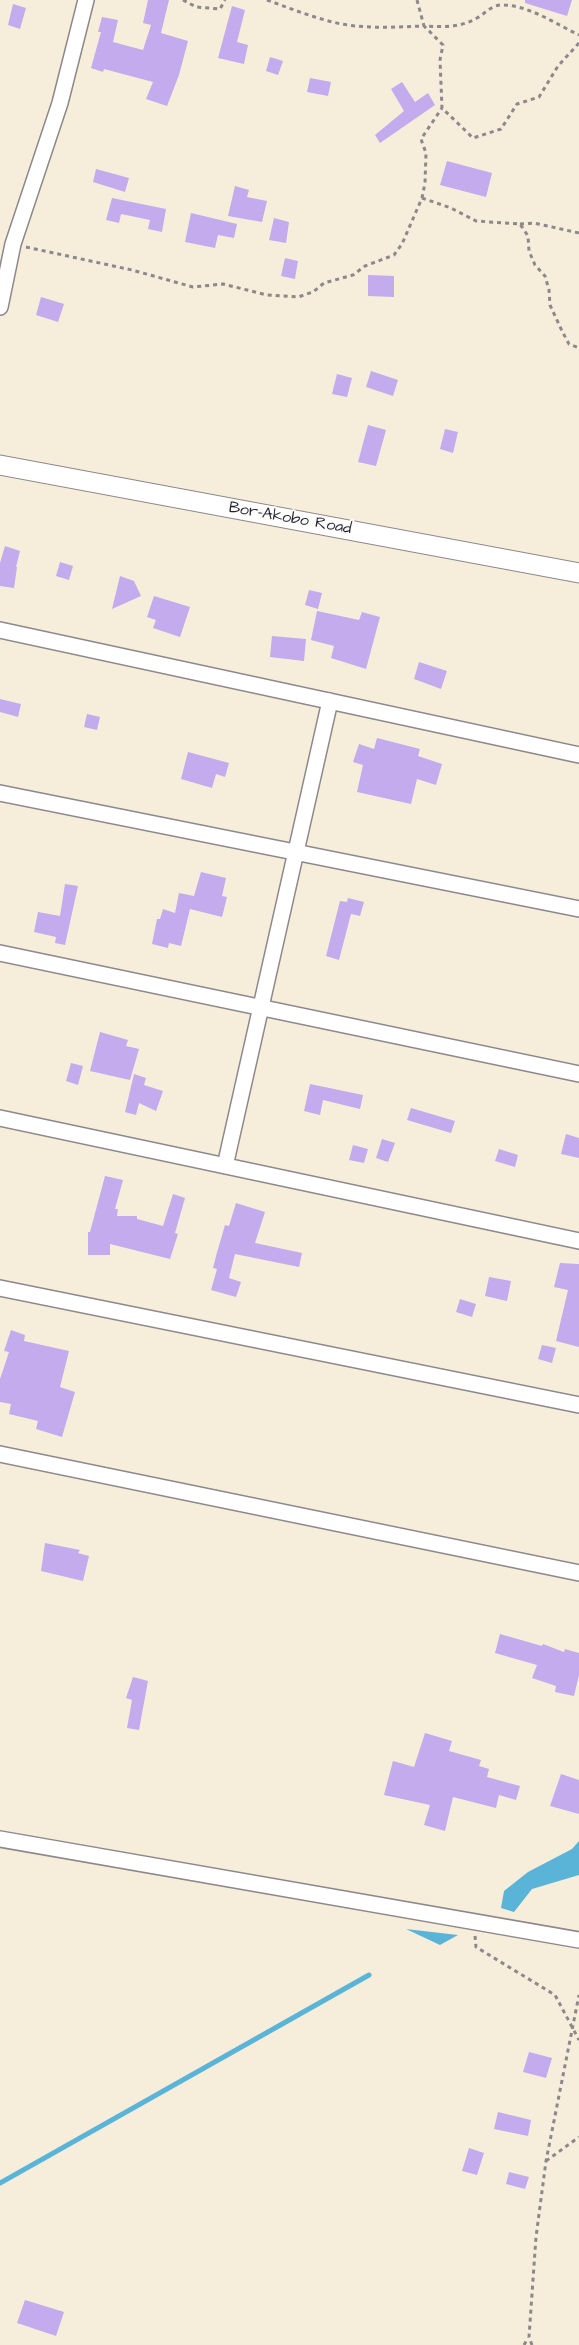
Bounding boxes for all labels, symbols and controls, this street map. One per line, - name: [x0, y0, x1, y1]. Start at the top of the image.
- street label: Bor-Akobo Road: [227, 499, 353, 539]

